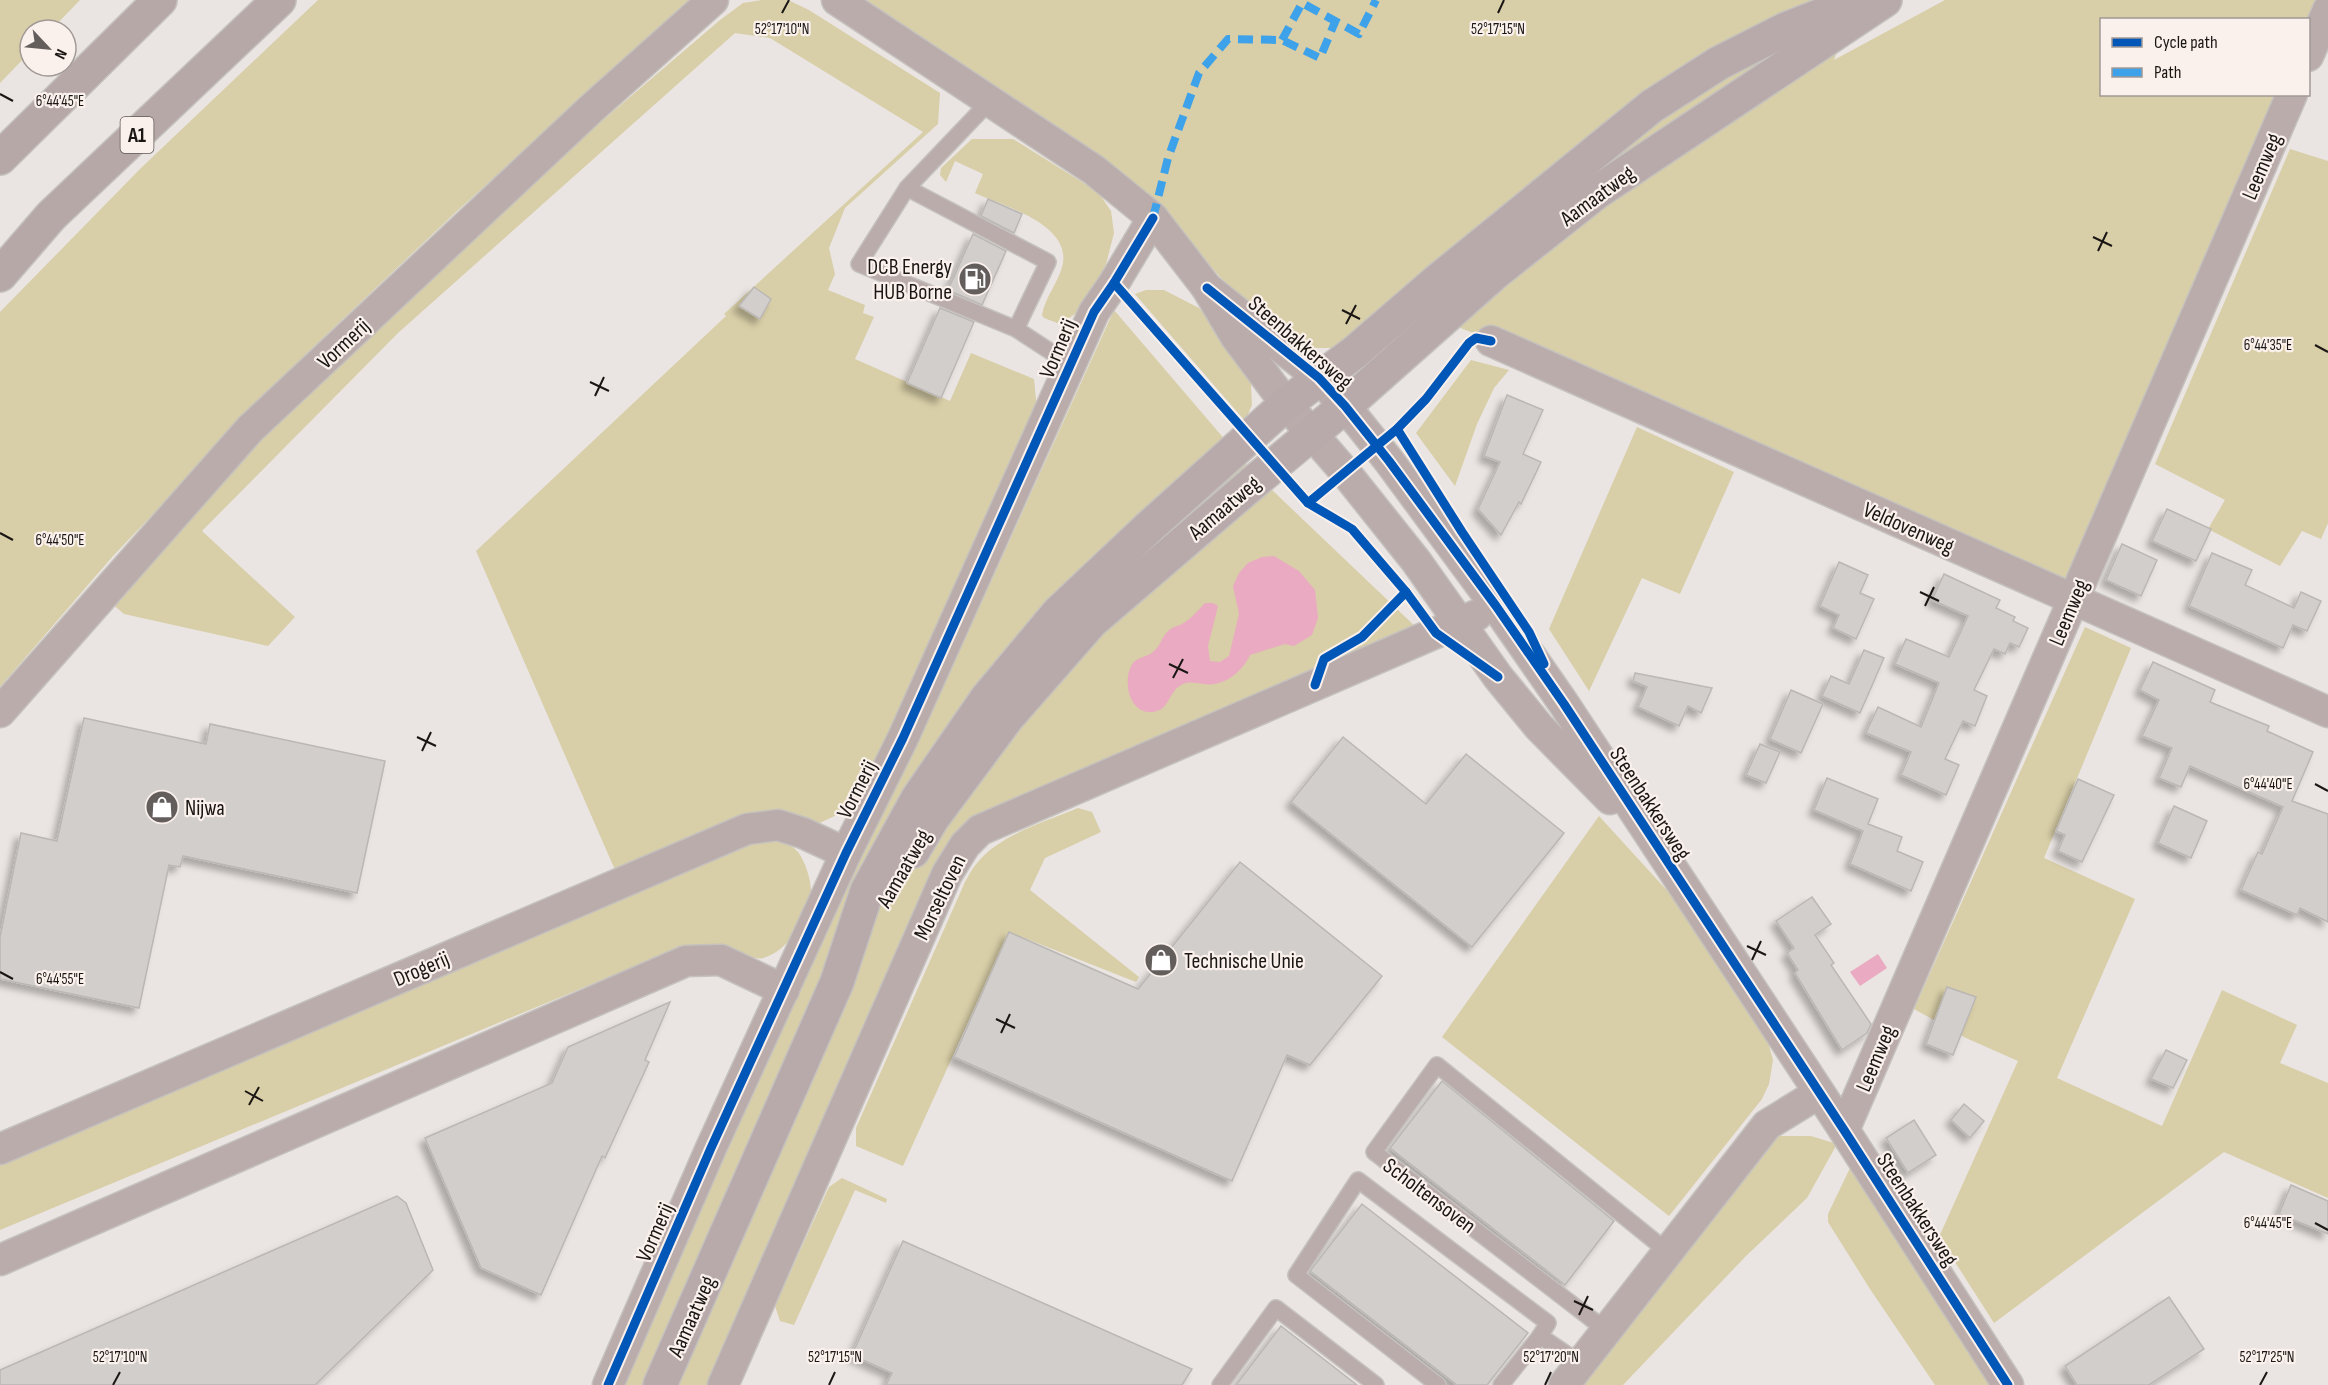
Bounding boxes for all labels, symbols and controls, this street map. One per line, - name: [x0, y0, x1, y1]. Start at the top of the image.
- north arrow: [18, 18, 78, 78]
- legend: [2100, 18, 2310, 96]
- text: 52°17'10"N: [755, 20, 809, 39]
- text: 52°17'15"N: [1471, 20, 1525, 39]
- text: Cycle path: [2154, 32, 2218, 53]
- text: N: [50, 46, 71, 62]
- text: Path: [2154, 62, 2182, 83]
- text: 6°44'45"E: [36, 92, 84, 111]
- road number: A1: [120, 117, 154, 153]
- street label: Leemweg: [2236, 129, 2288, 204]
- street label: Aamaatweg: [1554, 160, 1641, 233]
- place label: DCB Energy HUB Borne: [867, 254, 953, 306]
- fuel station icon: DCB Energy HUB Borne: [957, 261, 993, 297]
- street label: Steenbakkersweg: [1242, 290, 1358, 396]
- street label: Vormerij: [312, 313, 376, 375]
- street label: Vormerij: [1034, 315, 1083, 382]
- text: 6°44'35"E: [2244, 336, 2292, 355]
- street label: Aamaatweg: [1183, 470, 1267, 547]
- street label: Veldovenweg: [1859, 496, 1958, 560]
- text: 6°44'50"E: [36, 531, 84, 550]
- street label: Leemweg: [2043, 575, 2095, 650]
- street label: Steenbakkersweg: [1603, 742, 1697, 866]
- street label: Vormerij: [831, 756, 883, 823]
- text: 6°44'40"E: [2243, 775, 2293, 794]
- shop icon: Nijwa: [144, 789, 180, 825]
- place label: Nijwa: [185, 795, 225, 822]
- street label: Aamaatweg: [871, 825, 938, 914]
- street label: Morseltoven: [908, 851, 972, 945]
- shop icon: Technische Unie: [1143, 942, 1179, 978]
- street label: Drogerij: [390, 946, 453, 993]
- place label: Technische Unie: [1184, 948, 1304, 975]
- text: 6°44'55"E: [36, 970, 84, 989]
- street label: Leemweg: [1850, 1021, 1902, 1096]
- street label: Steenbakkersweg: [1870, 1148, 1964, 1272]
- street label: Scholtensoven: [1377, 1153, 1481, 1240]
- street label: Vormerij: [630, 1199, 680, 1266]
- text: 6°44'45"E: [2244, 1214, 2292, 1233]
- street label: Aamaatweg: [662, 1272, 722, 1362]
- text: 52°17'10"N: [93, 1348, 147, 1367]
- text: 52°17'15"N: [808, 1348, 862, 1367]
- text: 52°17'20"N: [1523, 1348, 1579, 1367]
- text: 52°17'25"N: [2240, 1348, 2294, 1367]

